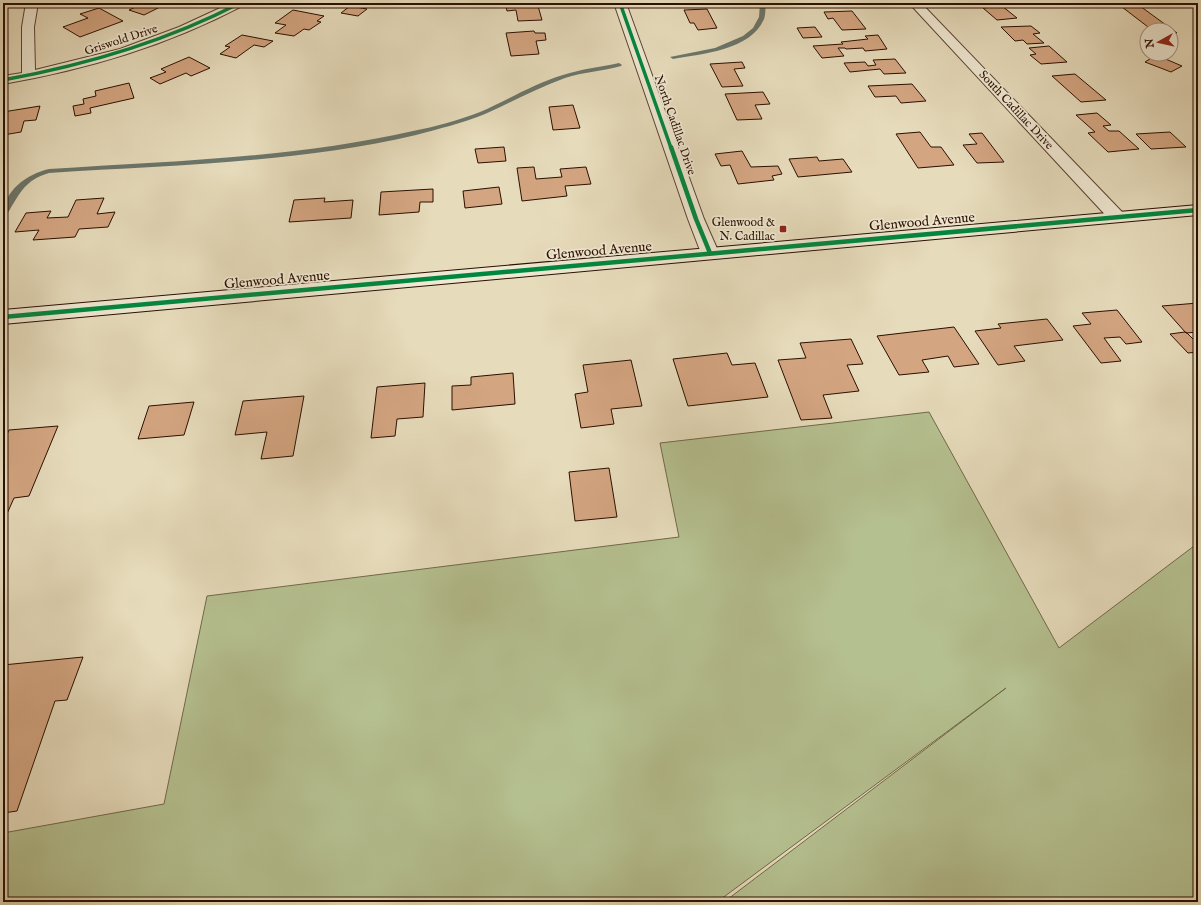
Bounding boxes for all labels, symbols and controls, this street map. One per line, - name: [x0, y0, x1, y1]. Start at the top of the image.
- street label: Griswold Drive: [83, 21, 160, 59]
- north arrow: [1139, 22, 1179, 62]
- text: N: [1142, 37, 1158, 50]
- street label: South Cadillac Drive: [975, 67, 1057, 153]
- street label: North Cadillac Drive: [651, 73, 699, 177]
- street label: Glenwood Avenue: [868, 208, 976, 236]
- place label: Glenwood & N. Cadillac: [712, 215, 775, 244]
- marker: Glenwood & N. Cadillac: [778, 224, 788, 234]
- street label: Glenwood Avenue: [545, 237, 653, 265]
- street label: Glenwood Avenue: [223, 266, 331, 294]

